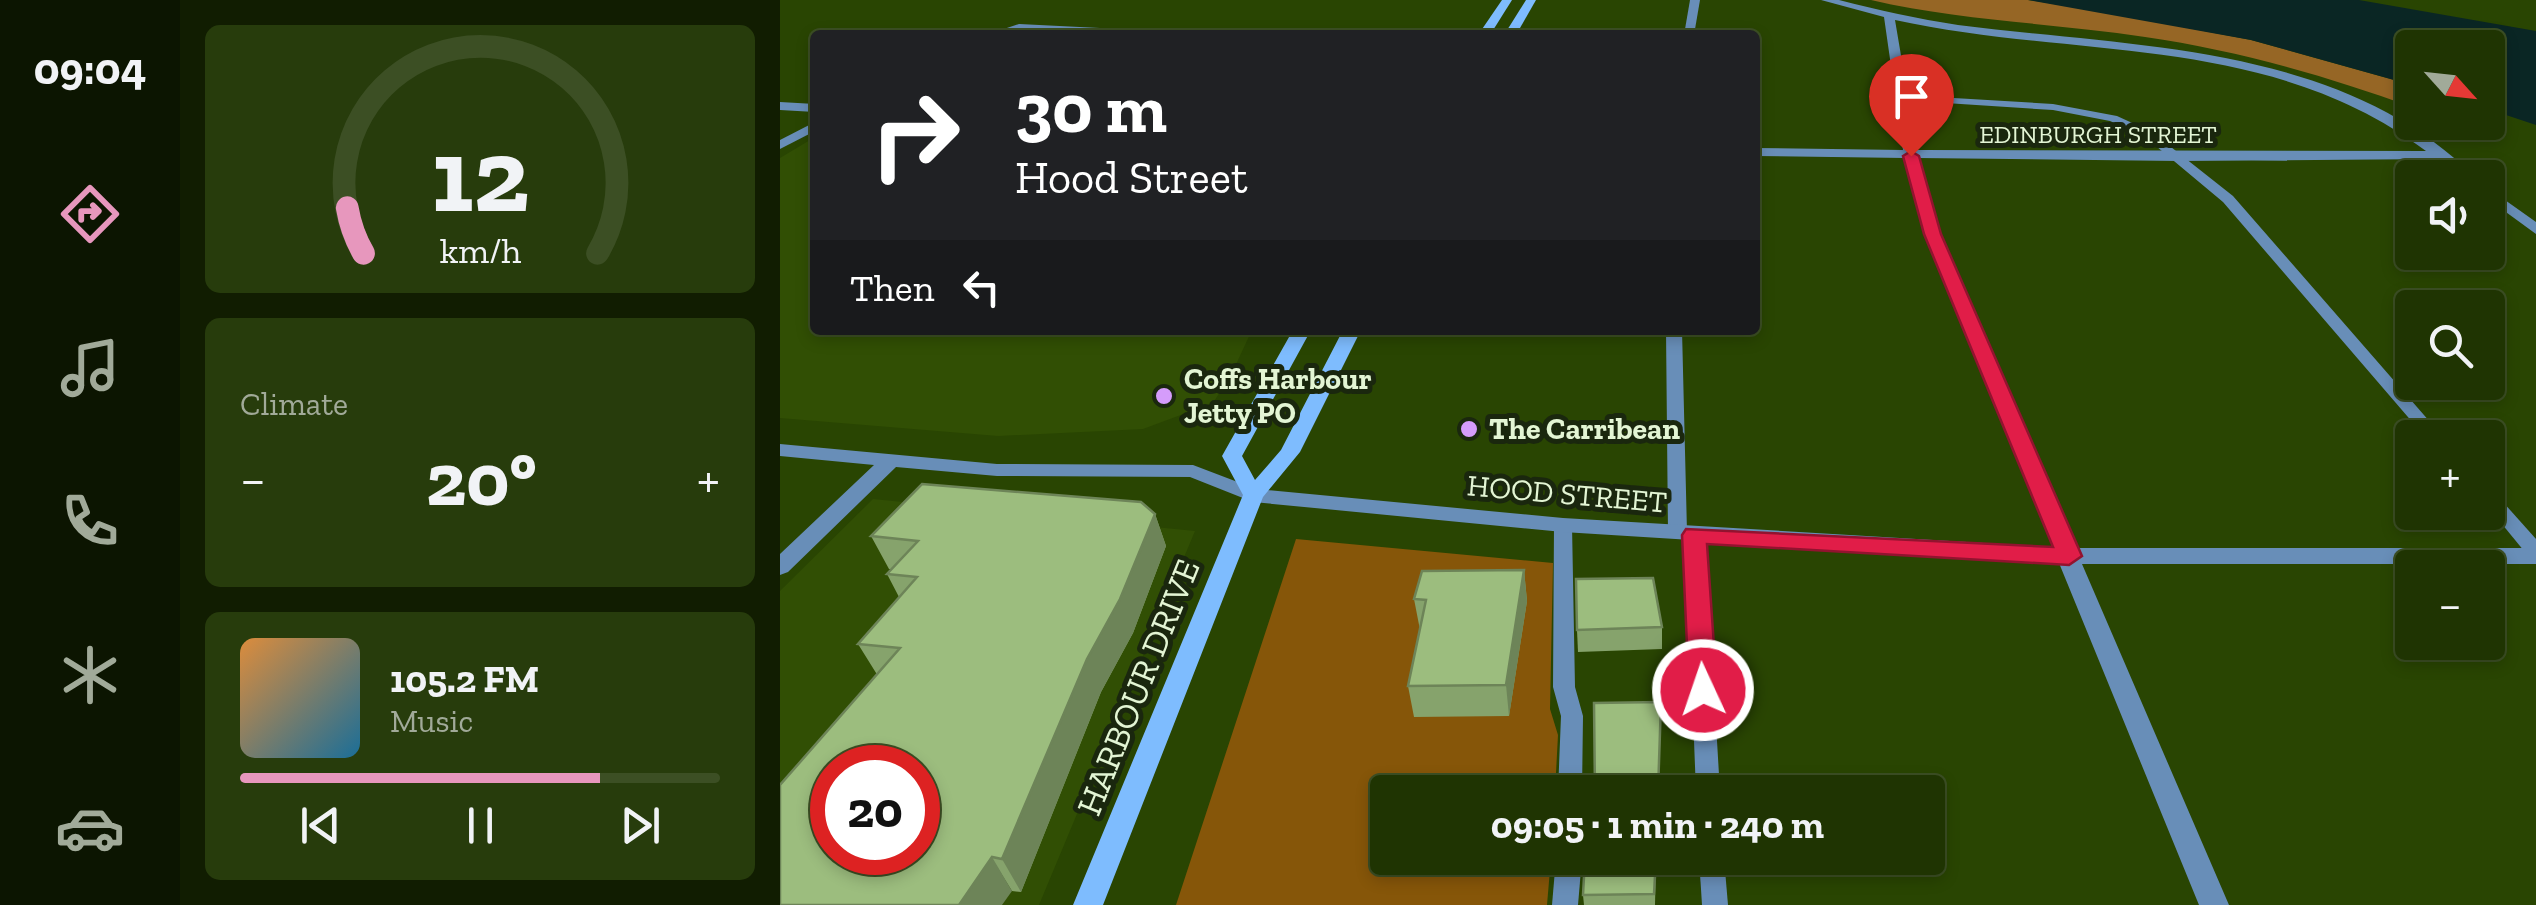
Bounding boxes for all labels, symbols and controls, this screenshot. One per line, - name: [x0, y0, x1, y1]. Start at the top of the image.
- north arrow: [2395, 30, 2505, 140]
- map controls: [2395, 30, 2505, 660]
- text: 09:04: [34, 42, 146, 96]
- pin: [1869, 54, 1954, 157]
- text: 30 m: [1015, 66, 1167, 150]
- icon: arrive: [1884, 69, 1939, 124]
- icon: right: [850, 70, 980, 200]
- text: 12: [431, 113, 529, 238]
- street label: EDINBURGH STREET: [1979, 119, 2217, 149]
- text: Hood Street: [1015, 151, 1248, 205]
- button: sound: [2395, 160, 2505, 270]
- icon: directions: [55, 179, 125, 249]
- text: km/h: [439, 229, 521, 272]
- icon: left: [954, 260, 1009, 315]
- text: Then: [850, 265, 934, 311]
- button: search: [2395, 290, 2505, 400]
- icon: music: [55, 333, 125, 403]
- place label: Coffs Harbour Jetty PO: [1184, 361, 1372, 431]
- text: Climate: [240, 385, 348, 423]
- marker: Coffs Harbour Jetty PO: [1153, 385, 1175, 407]
- place label: The Carribean: [1489, 411, 1680, 447]
- marker: The Carribean: [1458, 418, 1480, 440]
- button: +: [2395, 420, 2505, 530]
- text: 20°: [426, 434, 537, 524]
- text: −: [240, 446, 266, 512]
- text: +: [697, 446, 720, 512]
- street label: HOOD STREET: [1466, 467, 1668, 521]
- icon: phone: [55, 486, 125, 556]
- button: −: [2395, 550, 2505, 660]
- street label: HARBOUR DRIVE: [1068, 553, 1208, 821]
- position arrow: [1651, 638, 1755, 742]
- icon: climate: [55, 640, 125, 710]
- text: 105.2 FM: [390, 656, 539, 702]
- text: Music: [390, 702, 473, 740]
- speed limit sign: 20: [810, 745, 940, 875]
- icon: car: [55, 793, 125, 863]
- icon: previous: [293, 798, 348, 853]
- icon: pause: [453, 798, 508, 853]
- icon: next: [613, 798, 668, 853]
- text: 09:05 · 1 min · 240 m: [1491, 802, 1824, 848]

